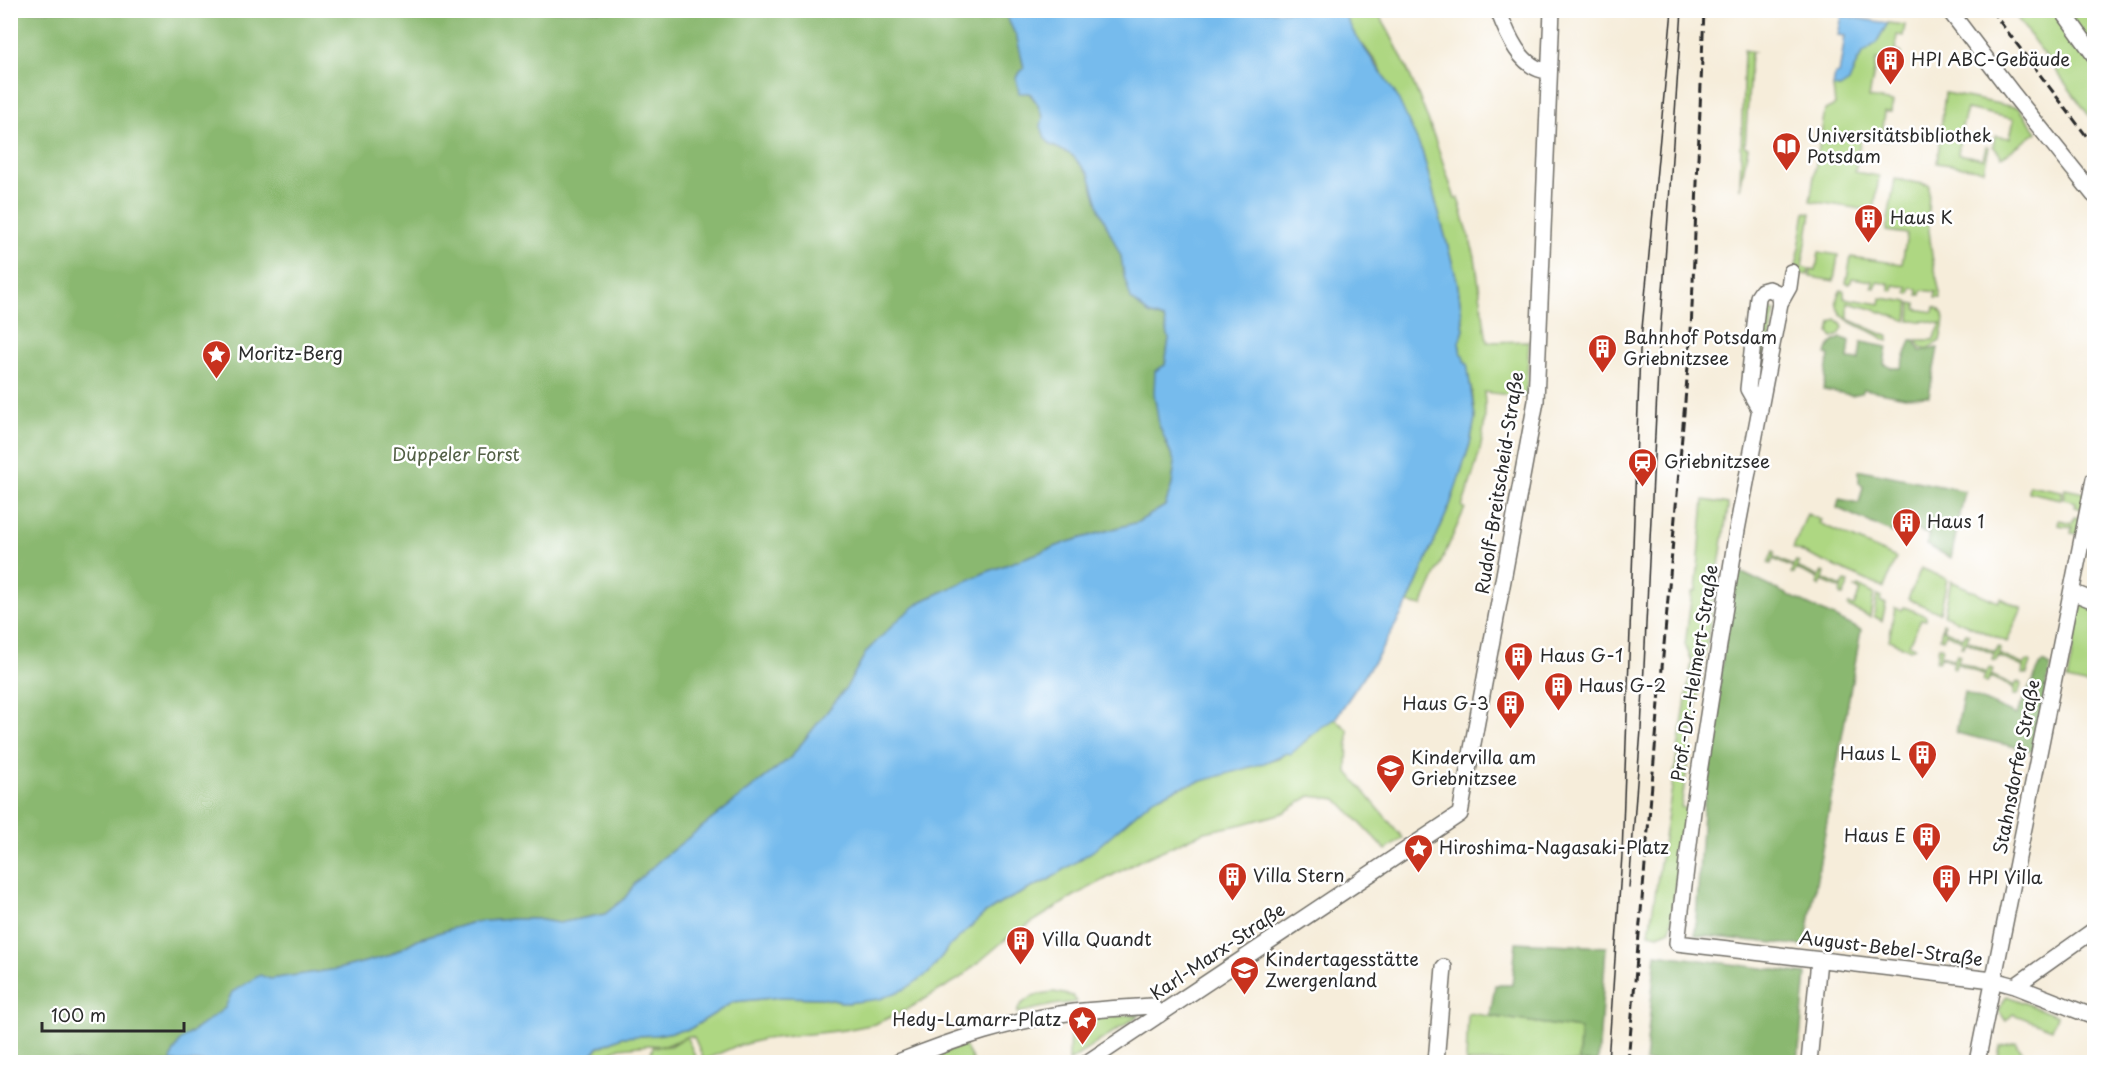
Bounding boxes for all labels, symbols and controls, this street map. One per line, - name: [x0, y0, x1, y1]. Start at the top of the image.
- building icon: HPI ABC-Gebäude: [1874, 44, 1906, 86]
- place label: HPI ABC-Gebäude: [1911, 45, 2070, 72]
- place label: Universitätsbibliothek Potsdam: [1807, 121, 1992, 169]
- library icon: Universitätsbibliothek Potsdam: [1770, 130, 1802, 172]
- building icon: Haus K: [1853, 202, 1885, 244]
- place label: Haus K: [1890, 203, 1953, 230]
- place label: Bahnhof Potsdam Griebnitzsee: [1623, 323, 1777, 371]
- building icon: Bahnhof Potsdam Griebnitzsee: [1586, 332, 1618, 374]
- place icon: Moritz-Berg: [201, 338, 233, 380]
- place label: Moritz-Berg: [238, 339, 343, 366]
- street label: Rudolf-Breitscheid-Straße: [1468, 370, 1529, 596]
- park label: Düppeler Forst: [392, 440, 520, 467]
- station icon: Griebnitzsee: [1627, 446, 1659, 488]
- place label: Griebnitzsee: [1664, 447, 1770, 474]
- building icon: Haus 1: [1890, 506, 1922, 548]
- place label: Haus 1: [1927, 507, 1984, 534]
- street label: Prof.-Dr.-Helmert-Straße: [1663, 562, 1724, 783]
- building icon: Haus G-1: [1503, 640, 1535, 682]
- place label: Haus G-1: [1540, 641, 1623, 668]
- building icon: Haus G-2: [1542, 670, 1574, 712]
- place label: Haus G-2: [1579, 671, 1666, 698]
- street label: Stahnsdorfer Straße: [1985, 677, 2046, 856]
- building icon: Haus G-3: [1494, 688, 1526, 730]
- place label: Haus G-3: [1403, 689, 1489, 716]
- building icon: Haus L: [1906, 738, 1938, 780]
- place label: Haus L: [1840, 739, 1901, 766]
- place label: Kindervilla am Griebnitzsee: [1411, 743, 1536, 791]
- school or university icon: Kindervilla am Griebnitzsee: [1374, 752, 1406, 794]
- building icon: Haus E: [1911, 820, 1943, 862]
- place label: Haus E: [1844, 821, 1906, 848]
- place icon: Hiroshima-Nagasaki-Platz: [1402, 832, 1434, 874]
- place label: Hiroshima-Nagasaki-Platz: [1439, 833, 1669, 860]
- building icon: Villa Stern: [1216, 860, 1248, 902]
- place label: Villa Stern: [1253, 861, 1345, 888]
- building icon: HPI Villa: [1931, 862, 1963, 904]
- place label: HPI Villa: [1968, 863, 2043, 890]
- street label: Karl-Marx-Straße: [1144, 896, 1290, 1006]
- street label: August-Bebel-Straße: [1798, 923, 1985, 972]
- building icon: Villa Quandt: [1005, 924, 1037, 966]
- place label: Villa Quandt: [1042, 925, 1152, 952]
- place label: Kindertagesstätte Zwergenland: [1265, 945, 1419, 993]
- school or university icon: Kindertagesstätte Zwergenland: [1228, 954, 1260, 996]
- scale bar: [42, 995, 184, 1033]
- text: 100 m: [51, 1001, 106, 1028]
- place icon: Hedy-Lamarr-Platz: [1066, 1004, 1098, 1046]
- place label: Hedy-Lamarr-Platz: [892, 1005, 1061, 1032]

